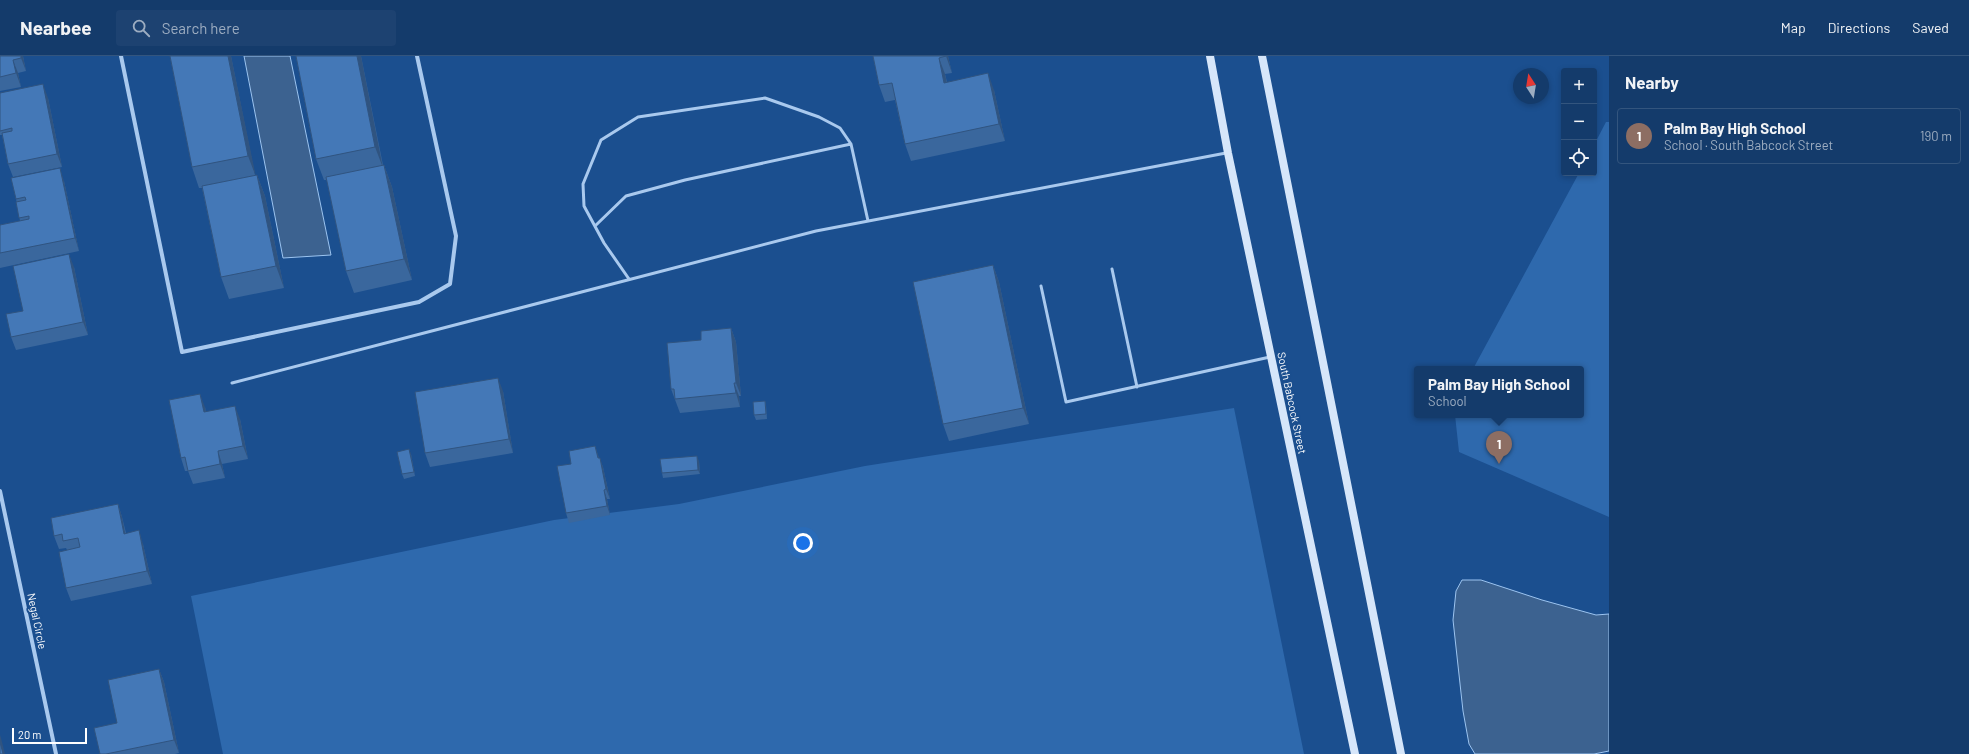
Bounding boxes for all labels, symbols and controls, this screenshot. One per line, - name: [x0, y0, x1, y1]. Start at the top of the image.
- search box: [116, 10, 396, 46]
- text: Nearbee: [20, 16, 92, 39]
- icon: search: [130, 17, 152, 39]
- text: Search here: [162, 19, 240, 37]
- text: Map: [1781, 19, 1806, 36]
- text: Directions: [1828, 19, 1890, 36]
- text: Saved: [1912, 19, 1949, 36]
- north arrow: [1513, 68, 1549, 104]
- map controls: [1561, 68, 1597, 176]
- button: +: [1561, 68, 1597, 104]
- text: Nearby: [1625, 72, 1679, 92]
- button: −: [1561, 104, 1597, 140]
- text: Palm Bay High School: [1664, 119, 1806, 137]
- text: 1: [1637, 128, 1641, 144]
- text: 190 m: [1920, 128, 1952, 144]
- text: School · South Babcock Street: [1664, 137, 1833, 153]
- button: locate: [1561, 140, 1597, 176]
- street label: South Babcock Street: [1275, 351, 1310, 455]
- popup: [1414, 366, 1584, 418]
- text: Palm Bay High School: [1428, 375, 1570, 393]
- text: School: [1428, 393, 1467, 409]
- pin: 1: [1486, 431, 1512, 464]
- your location: [793, 533, 813, 553]
- street label: Negal Circle: [25, 592, 50, 650]
- scale bar: [12, 726, 87, 745]
- text: 20 m: [18, 728, 41, 741]

